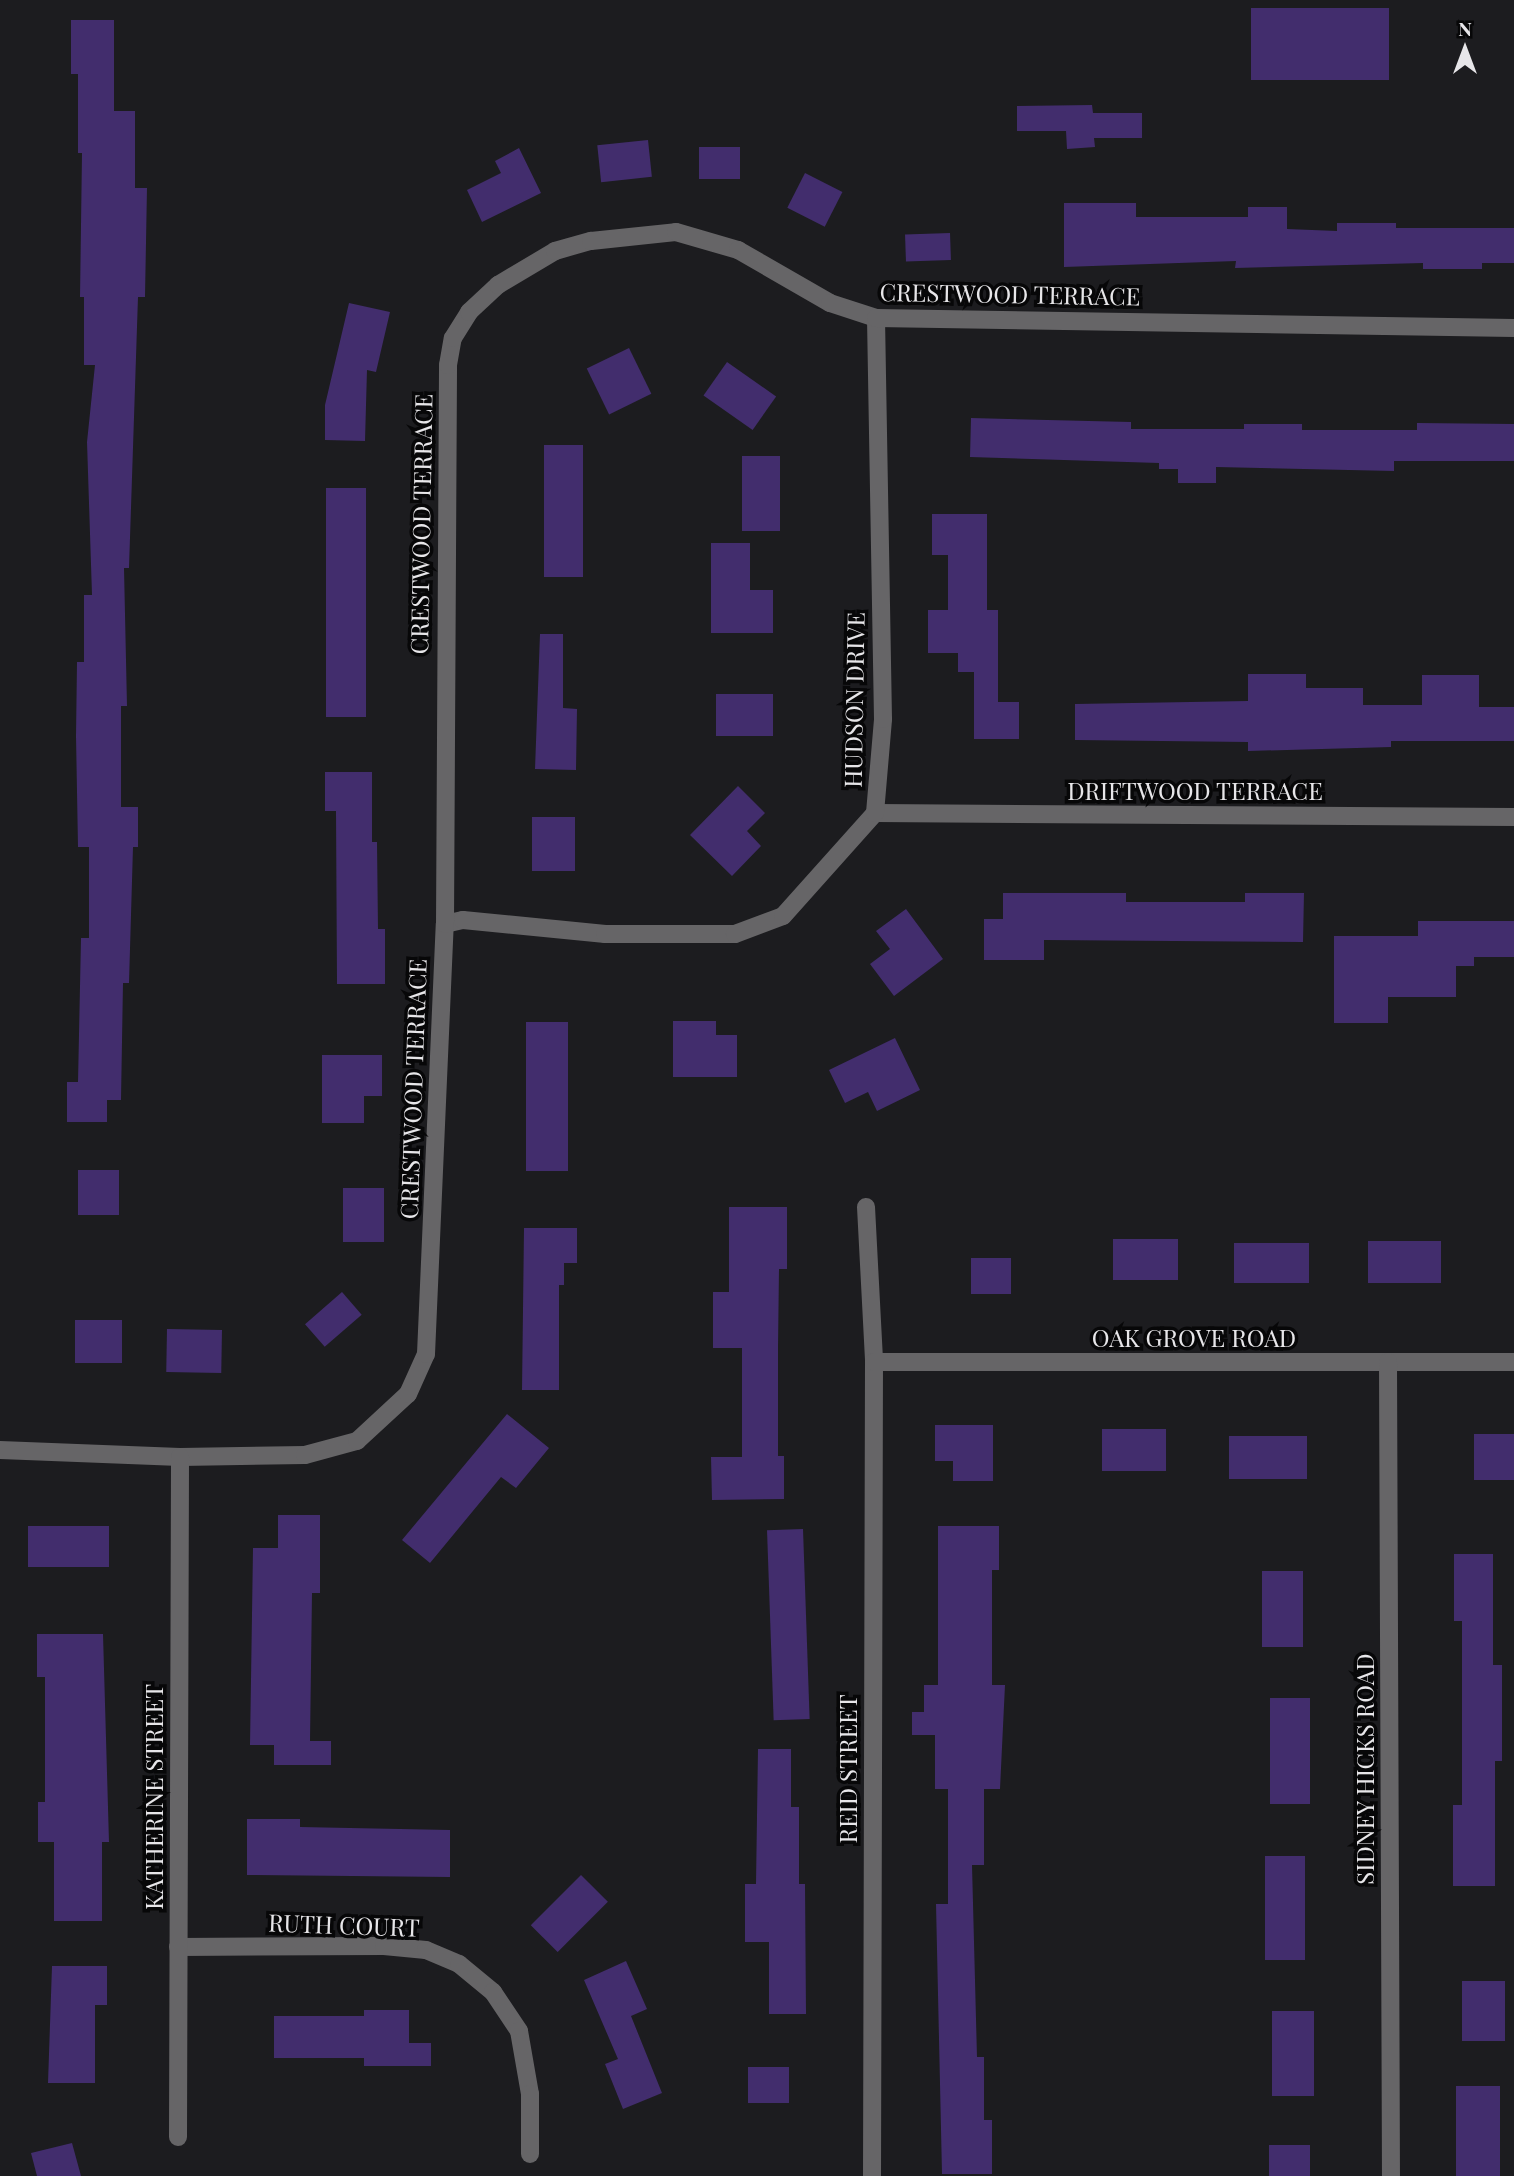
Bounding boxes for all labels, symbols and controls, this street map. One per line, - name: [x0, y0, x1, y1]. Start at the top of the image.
- north arrow: [1430, 14, 1500, 84]
- text: N: [1458, 15, 1472, 41]
- street label: CRESTWOOD TERRACE: [879, 277, 1141, 311]
- street label: CRESTWOOD TERRACE: [404, 393, 438, 655]
- street label: HUDSON DRIVE: [838, 612, 870, 788]
- street label: DRIFTWOOD TERRACE: [1067, 777, 1323, 805]
- street label: CRESTWOOD TERRACE: [394, 958, 432, 1220]
- street label: OAK GROVE ROAD: [1092, 1324, 1296, 1352]
- street label: SIDNEY HICKS ROAD: [1351, 1653, 1379, 1885]
- street label: KATHERINE STREET: [140, 1684, 168, 1910]
- street label: REID STREET: [834, 1694, 862, 1844]
- street label: RUTH COURT: [268, 1908, 420, 1942]

